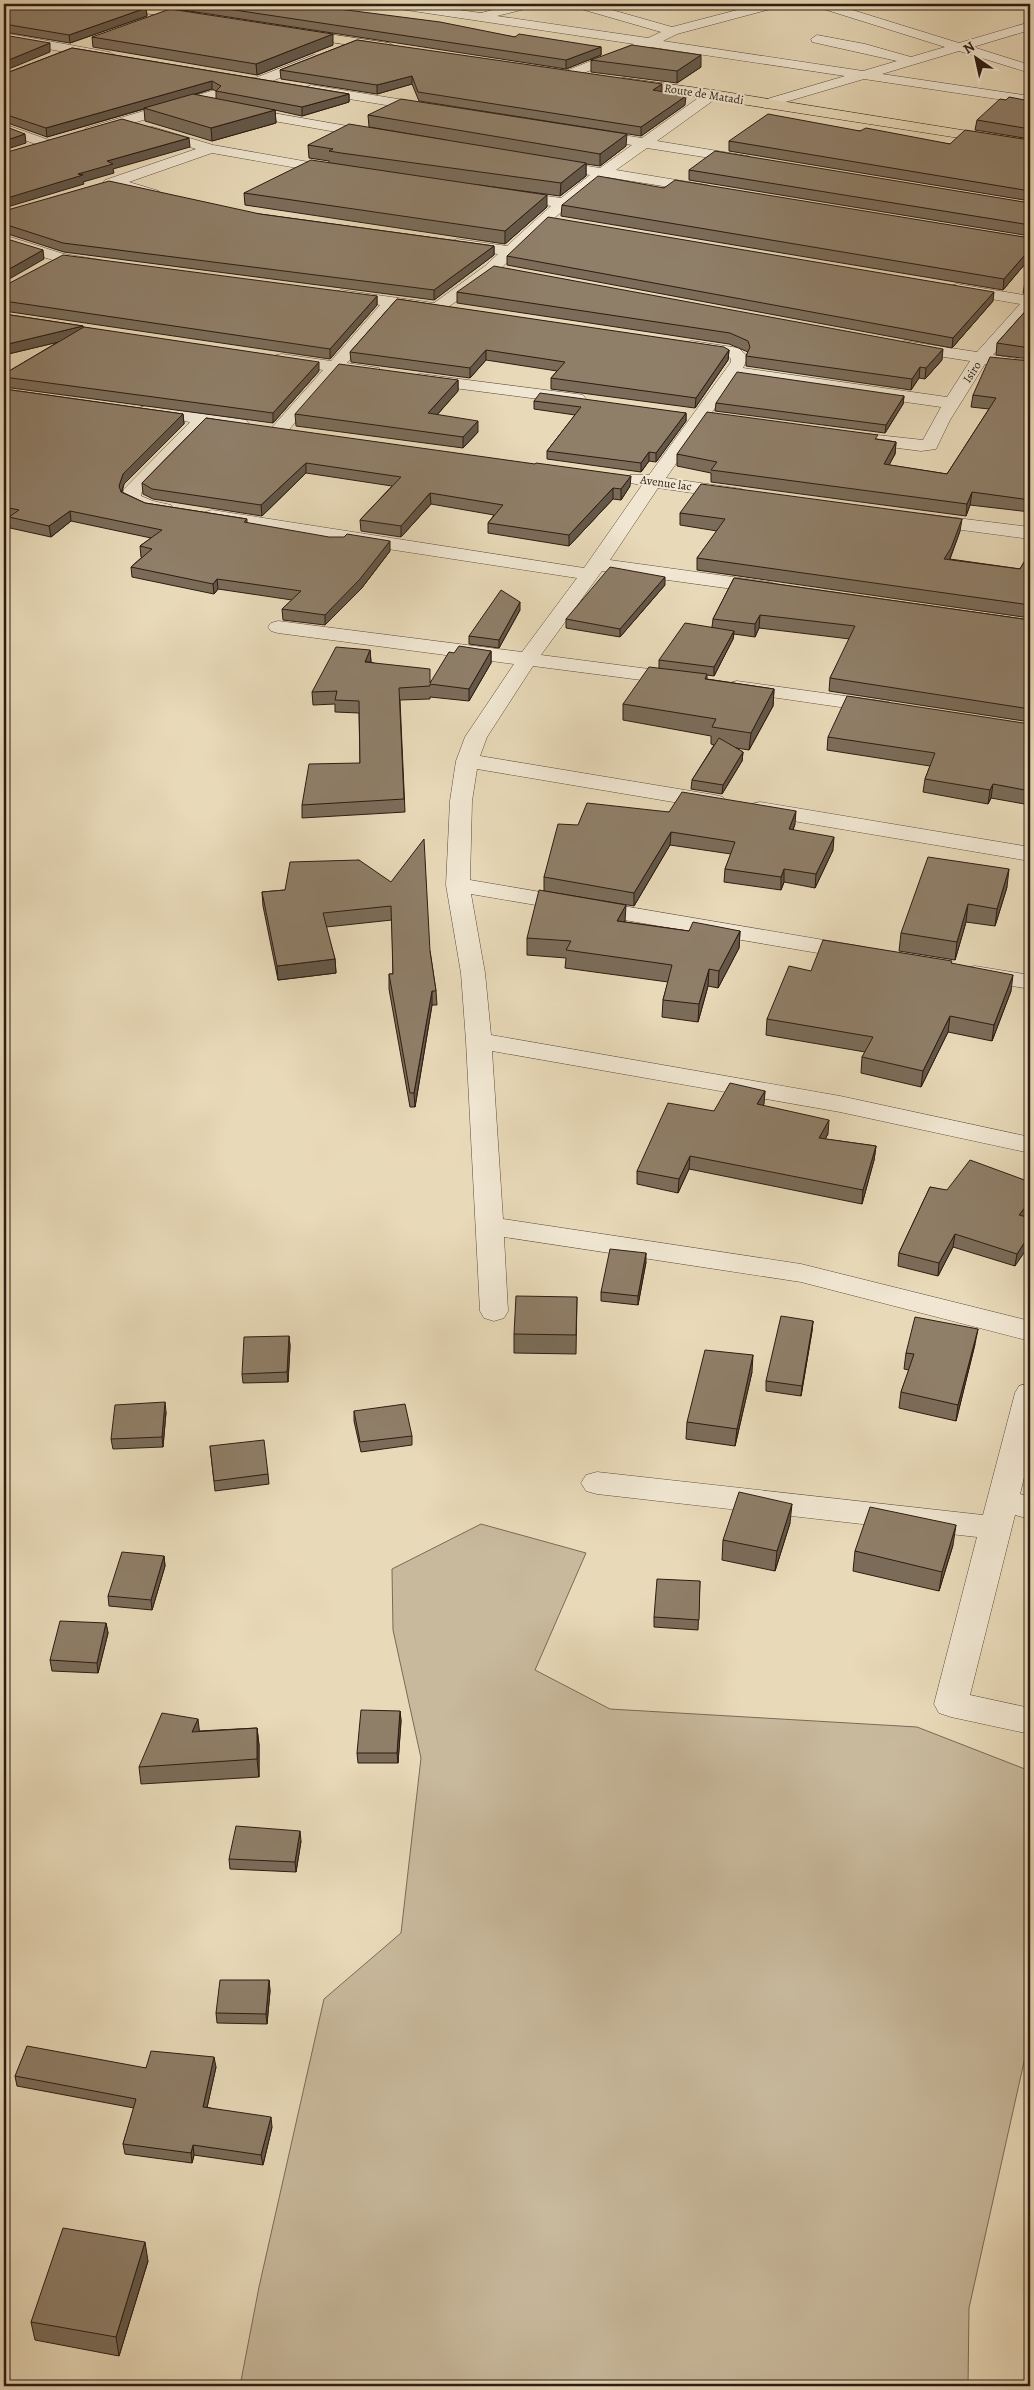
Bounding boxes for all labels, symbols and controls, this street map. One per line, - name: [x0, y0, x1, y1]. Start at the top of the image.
- north arrow: [952, 32, 1002, 82]
- text: N: [959, 37, 979, 58]
- street label: Route de Matadi: [663, 80, 745, 108]
- street label: Isiro: [959, 358, 985, 386]
- street label: Avenue lac: [638, 471, 693, 495]

